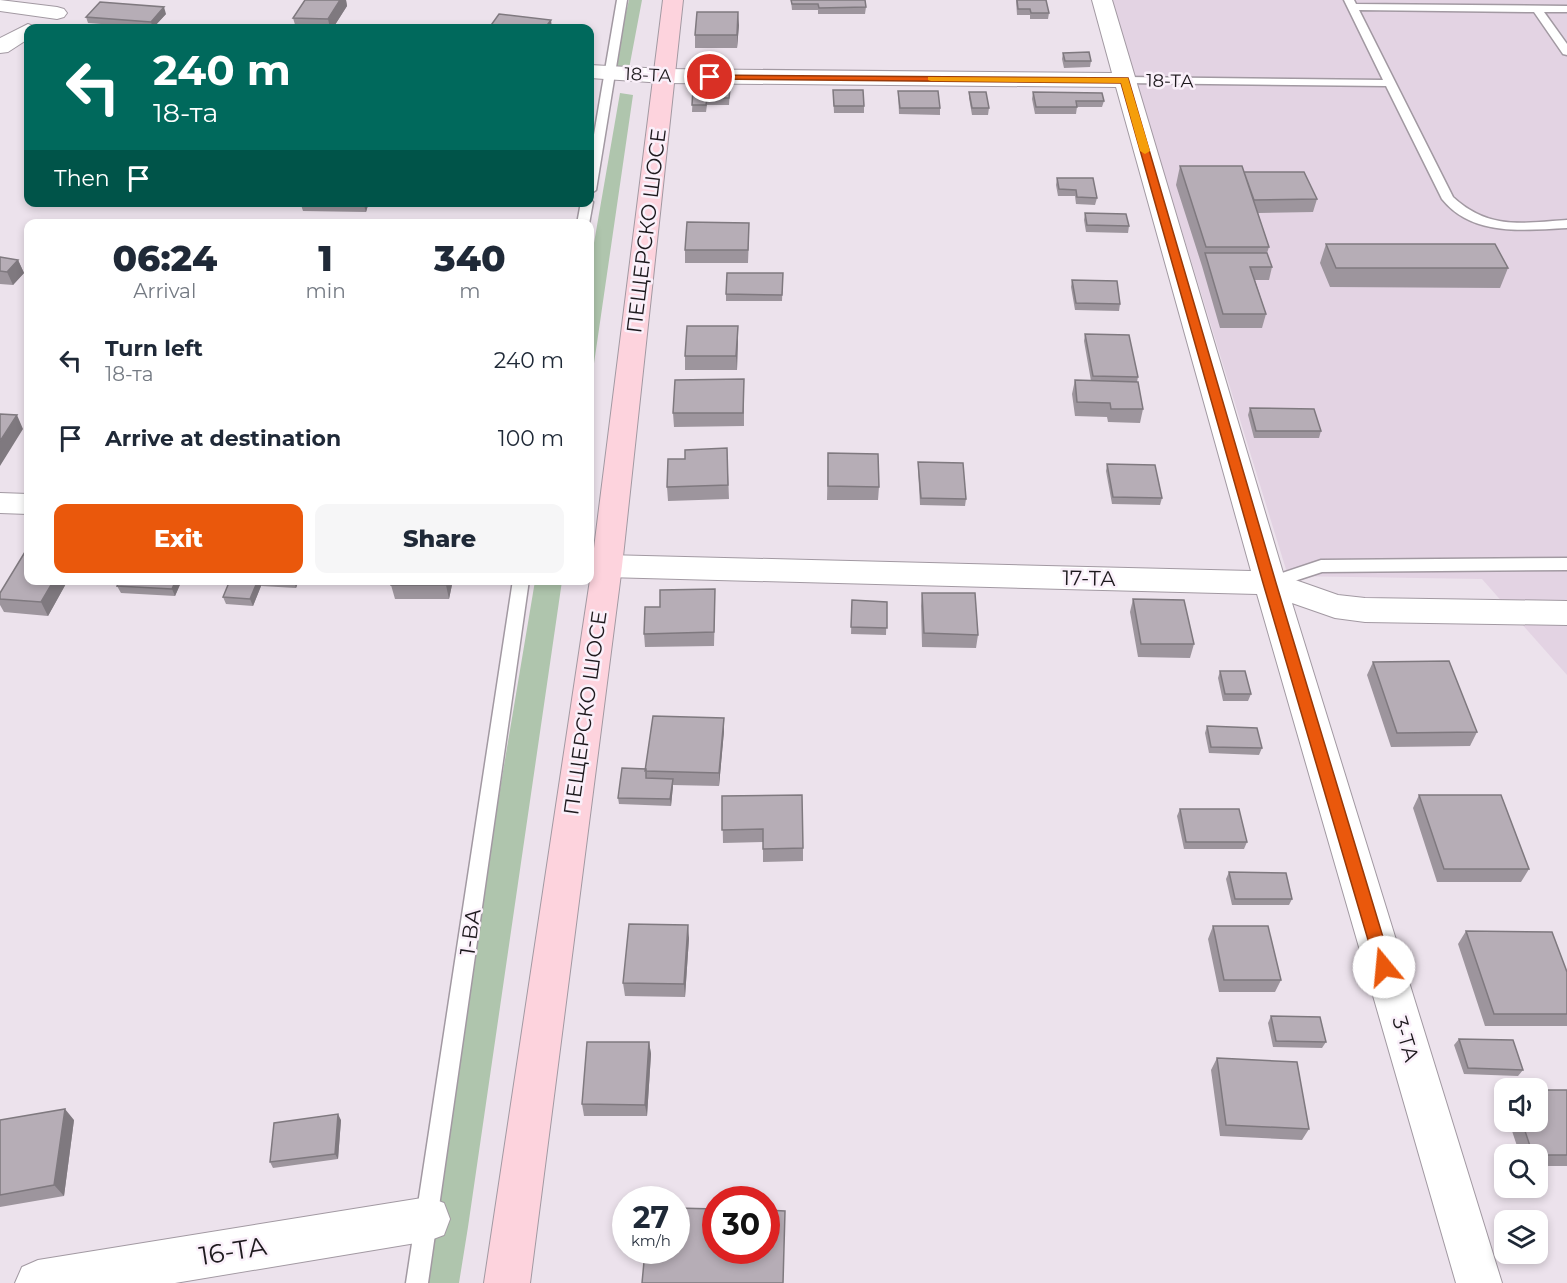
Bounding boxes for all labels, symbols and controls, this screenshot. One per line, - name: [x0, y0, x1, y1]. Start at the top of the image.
- text: 240 m: [153, 44, 291, 96]
- icon: left: [54, 48, 132, 126]
- pin: [684, 51, 735, 102]
- icon: arrive: [693, 60, 726, 93]
- street label: 18-ТА: [624, 63, 673, 87]
- street label: 18-ТА: [1146, 70, 1195, 92]
- text: 18-та: [153, 96, 218, 129]
- street label: ПЕЩЕРСКО ШОСЕ: [621, 127, 671, 335]
- icon: arrive: [122, 162, 155, 195]
- text: Then: [54, 165, 110, 192]
- text: 06:24: [112, 236, 217, 280]
- text: 1: [318, 236, 333, 280]
- text: 340: [434, 236, 506, 280]
- text: Arrival: [133, 279, 196, 303]
- text: min: [306, 279, 346, 303]
- text: m: [459, 279, 480, 303]
- text: Turn left: [105, 335, 203, 362]
- icon: left: [54, 344, 87, 377]
- text: 240 m: [494, 347, 564, 374]
- text: 18-та: [105, 362, 153, 386]
- icon: arrive: [54, 422, 87, 455]
- text: Arrive at destination: [105, 425, 341, 452]
- text: 100 m: [498, 425, 564, 452]
- button: Exit: [54, 504, 303, 573]
- button: Share: [315, 504, 564, 573]
- street label: 17-ТА: [1062, 565, 1116, 591]
- street label: ПЕЩЕРСКО ШОСЕ: [558, 609, 612, 817]
- street label: 1-ВА: [454, 907, 486, 957]
- position arrow: [1352, 935, 1416, 999]
- street label: 3-ТА: [1387, 1013, 1425, 1065]
- map controls: [1494, 1078, 1548, 1264]
- button: sound: [1494, 1078, 1548, 1132]
- button: search: [1494, 1144, 1548, 1198]
- speed limit sign: 30: [702, 1186, 780, 1264]
- text: 27: [633, 1199, 669, 1236]
- button: layers: [1494, 1210, 1548, 1264]
- street label: 16-ТА: [197, 1230, 269, 1272]
- text: km/h: [631, 1231, 671, 1250]

